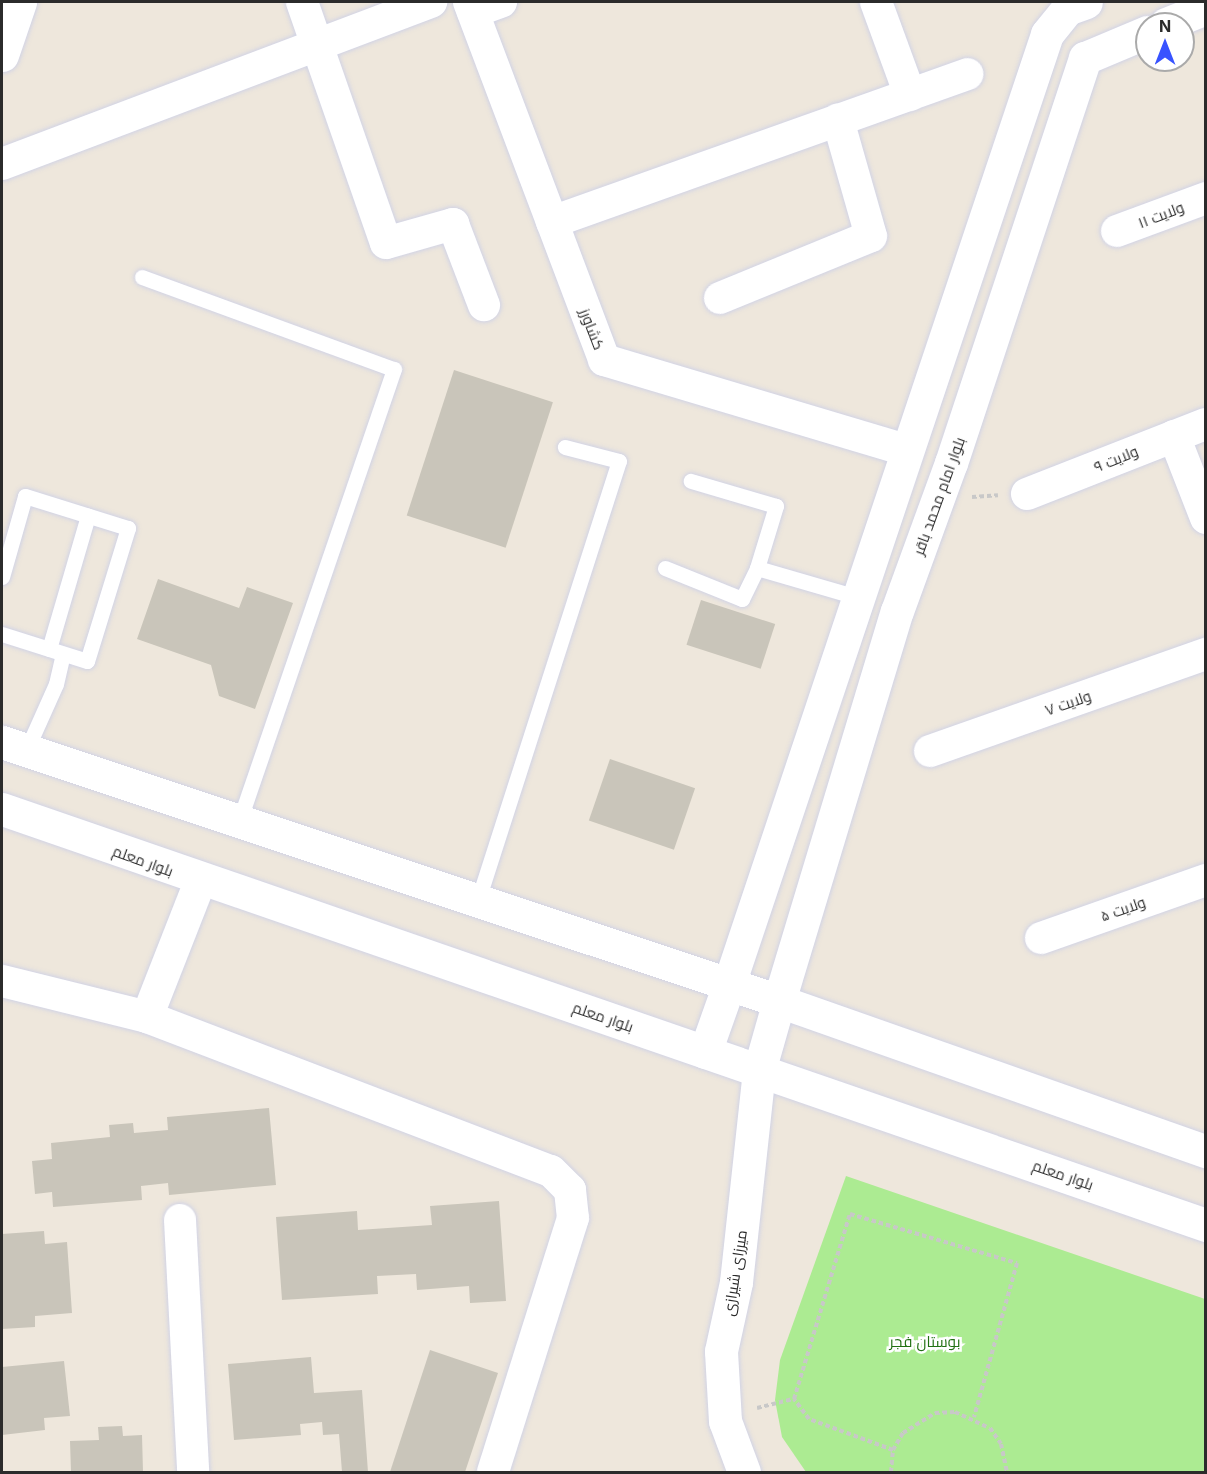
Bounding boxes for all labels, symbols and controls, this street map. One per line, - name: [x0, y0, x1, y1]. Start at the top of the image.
- north arrow: [1135, 12, 1195, 72]
- text: N: [1159, 16, 1171, 36]
- street label: ولایت ۱۱: [1136, 198, 1186, 232]
- street label: کشاورز: [576, 306, 608, 352]
- street label: بلوار امام محمد باقر: [909, 435, 969, 557]
- street label: ولایت ۹: [1091, 442, 1141, 476]
- street label: ولایت ۷: [1043, 687, 1093, 719]
- street label: بلوار معلم: [110, 842, 176, 880]
- street label: ولایت ۵: [1098, 893, 1148, 925]
- street label: بلوار معلم: [570, 998, 636, 1036]
- street label: بلوار معلم: [1030, 1156, 1096, 1194]
- street label: میرزای شیرازی: [719, 1229, 751, 1317]
- park label: بوستان فجر: [890, 1333, 960, 1351]

